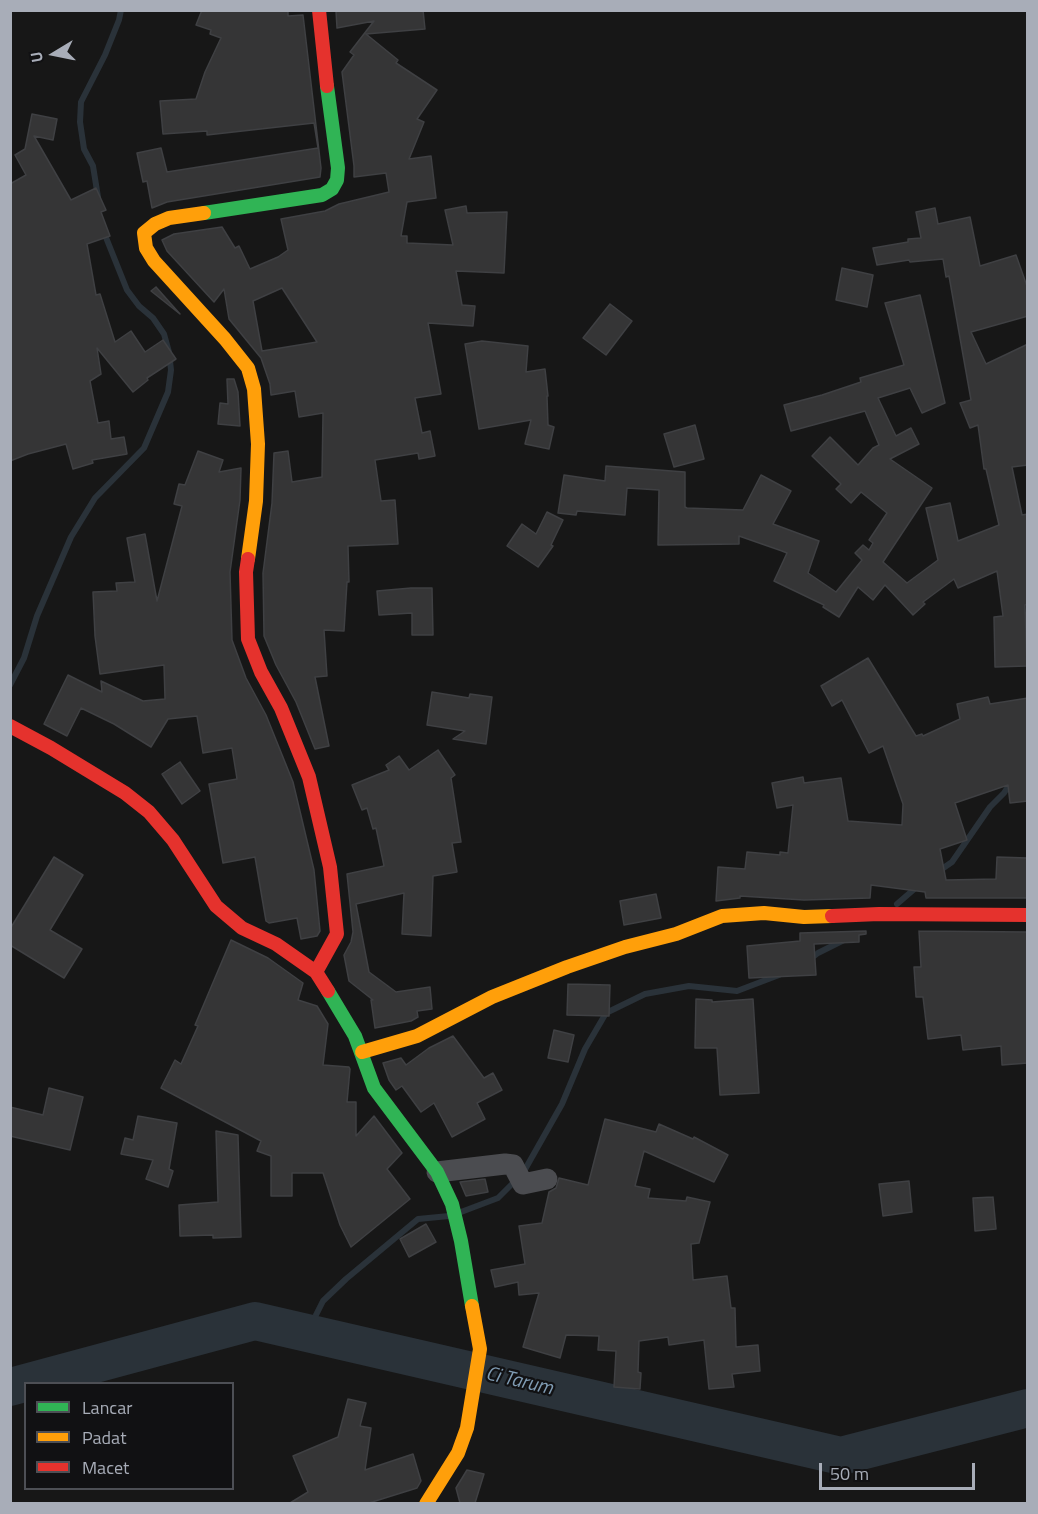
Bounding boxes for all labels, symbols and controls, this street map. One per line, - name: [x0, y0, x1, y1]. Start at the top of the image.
- north arrow: [24, 24, 84, 84]
- text: U: [24, 50, 49, 64]
- water label: Ci Tarum: [483, 1363, 555, 1401]
- legend: [24, 1382, 234, 1490]
- text: Lancar: [82, 1394, 132, 1421]
- text: Padat: [82, 1424, 126, 1451]
- scale bar: [822, 1451, 978, 1489]
- text: Macet: [82, 1454, 129, 1481]
- text: 50 m: [830, 1460, 869, 1487]

